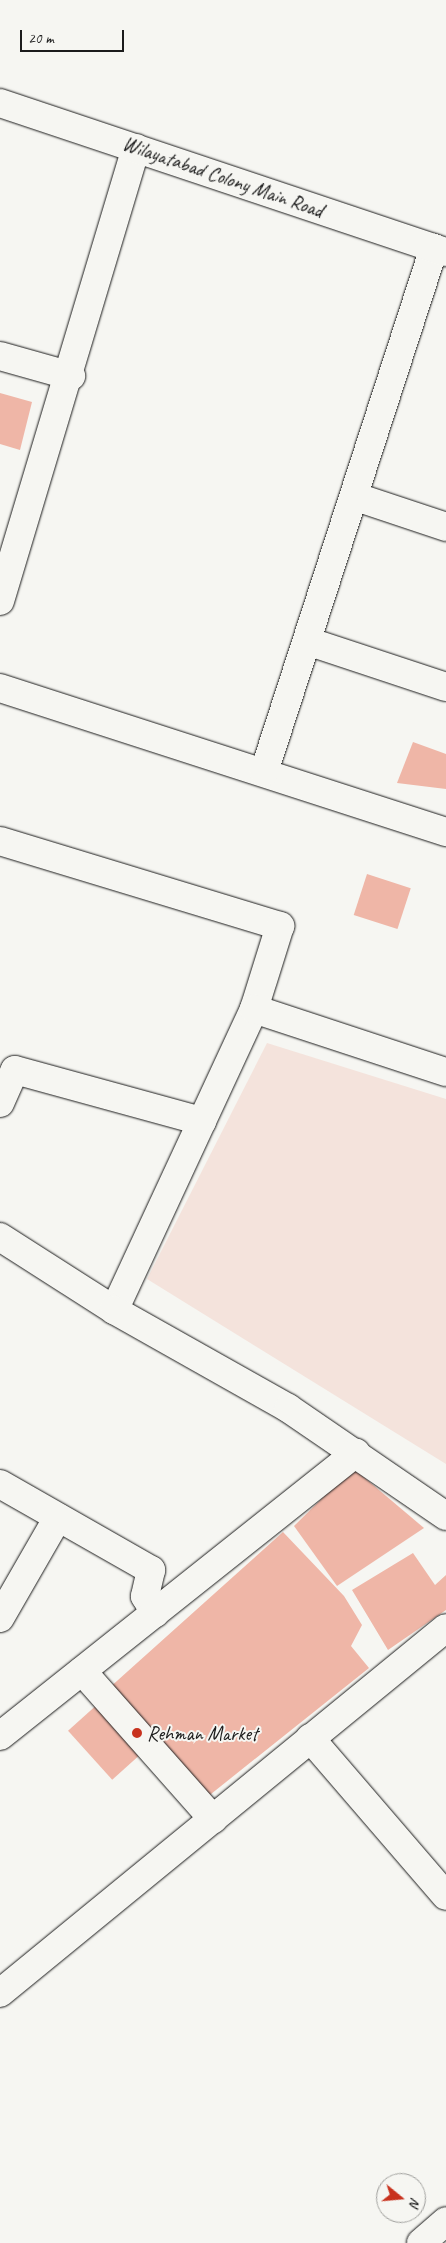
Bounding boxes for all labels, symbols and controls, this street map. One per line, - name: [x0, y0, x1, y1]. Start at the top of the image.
- scale bar: [22, 20, 126, 52]
- text: 20 m: [28, 29, 54, 48]
- street label: Wilayatabad Colony Main Road: [119, 131, 327, 223]
- place label: Rehman Market: [147, 1721, 258, 1745]
- marker: Rehman Market: [131, 1727, 143, 1739]
- north arrow: [376, 2173, 426, 2223]
- text: N: [405, 2196, 424, 2209]

